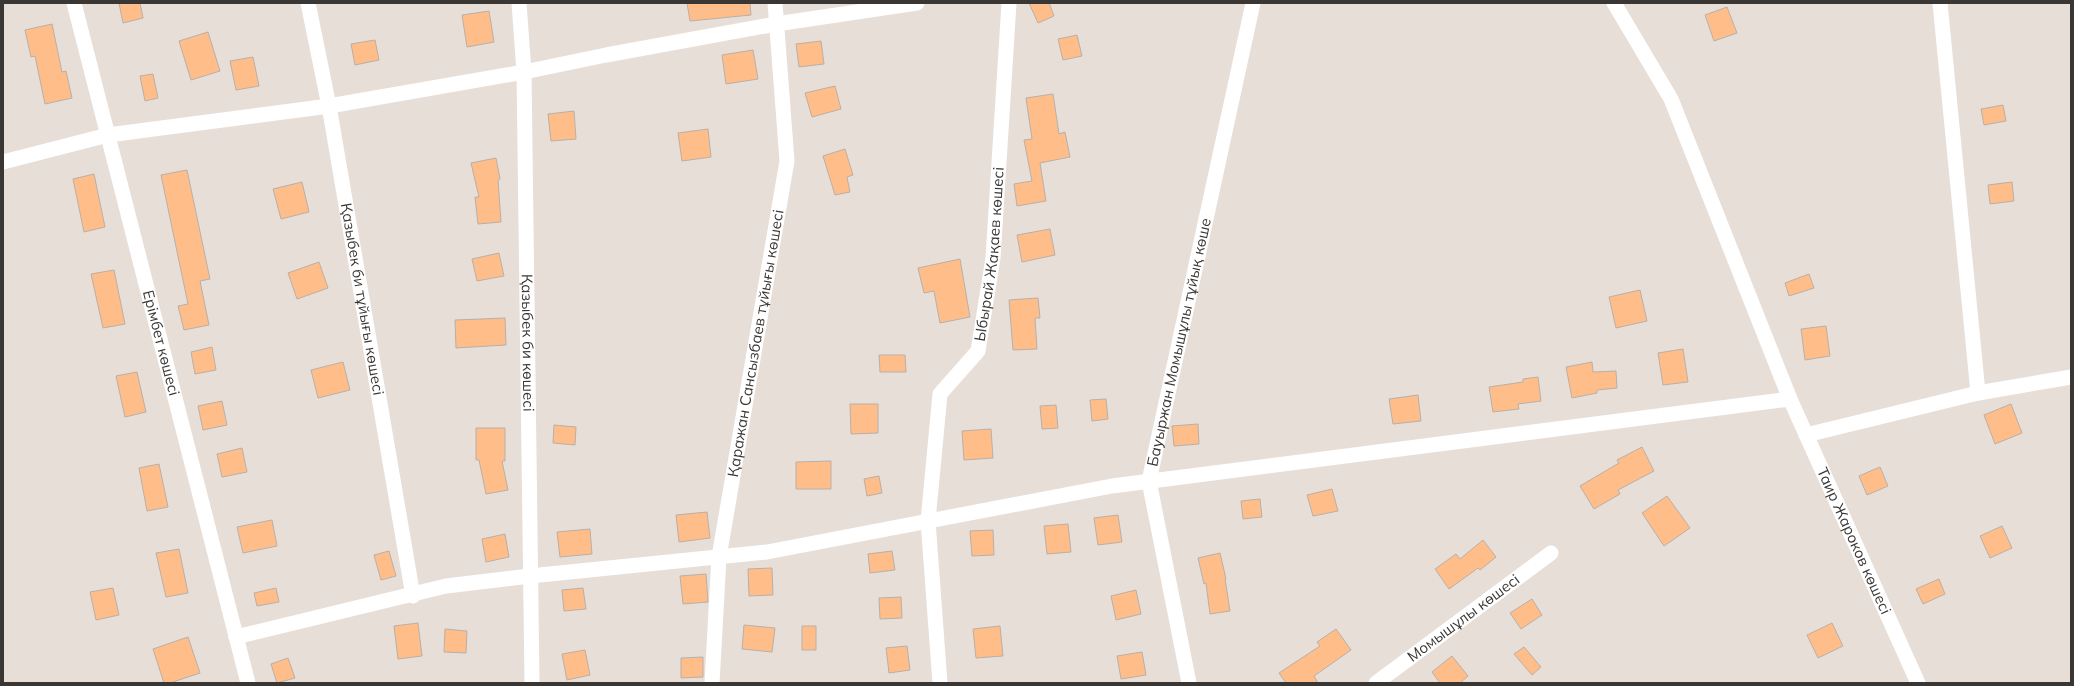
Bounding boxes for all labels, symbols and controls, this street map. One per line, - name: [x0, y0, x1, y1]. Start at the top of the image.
- street label: Ыбырай Жақаев көшесі: [970, 166, 1008, 343]
- street label: Қазыбек би тұйығы көшесі: [337, 201, 388, 397]
- street label: Қаражан Сансызбаев тұйығы көшесі: [723, 208, 787, 478]
- street label: Бауыржан Момышұлы тұйық көше: [1142, 216, 1215, 468]
- street label: Қазыбек би көшесі: [518, 274, 538, 412]
- street label: Ерімбет көшесі: [139, 288, 184, 398]
- street label: Таир Жароков көшесі: [1813, 464, 1896, 617]
- street label: Момышұлы көшесі: [1403, 570, 1523, 666]

